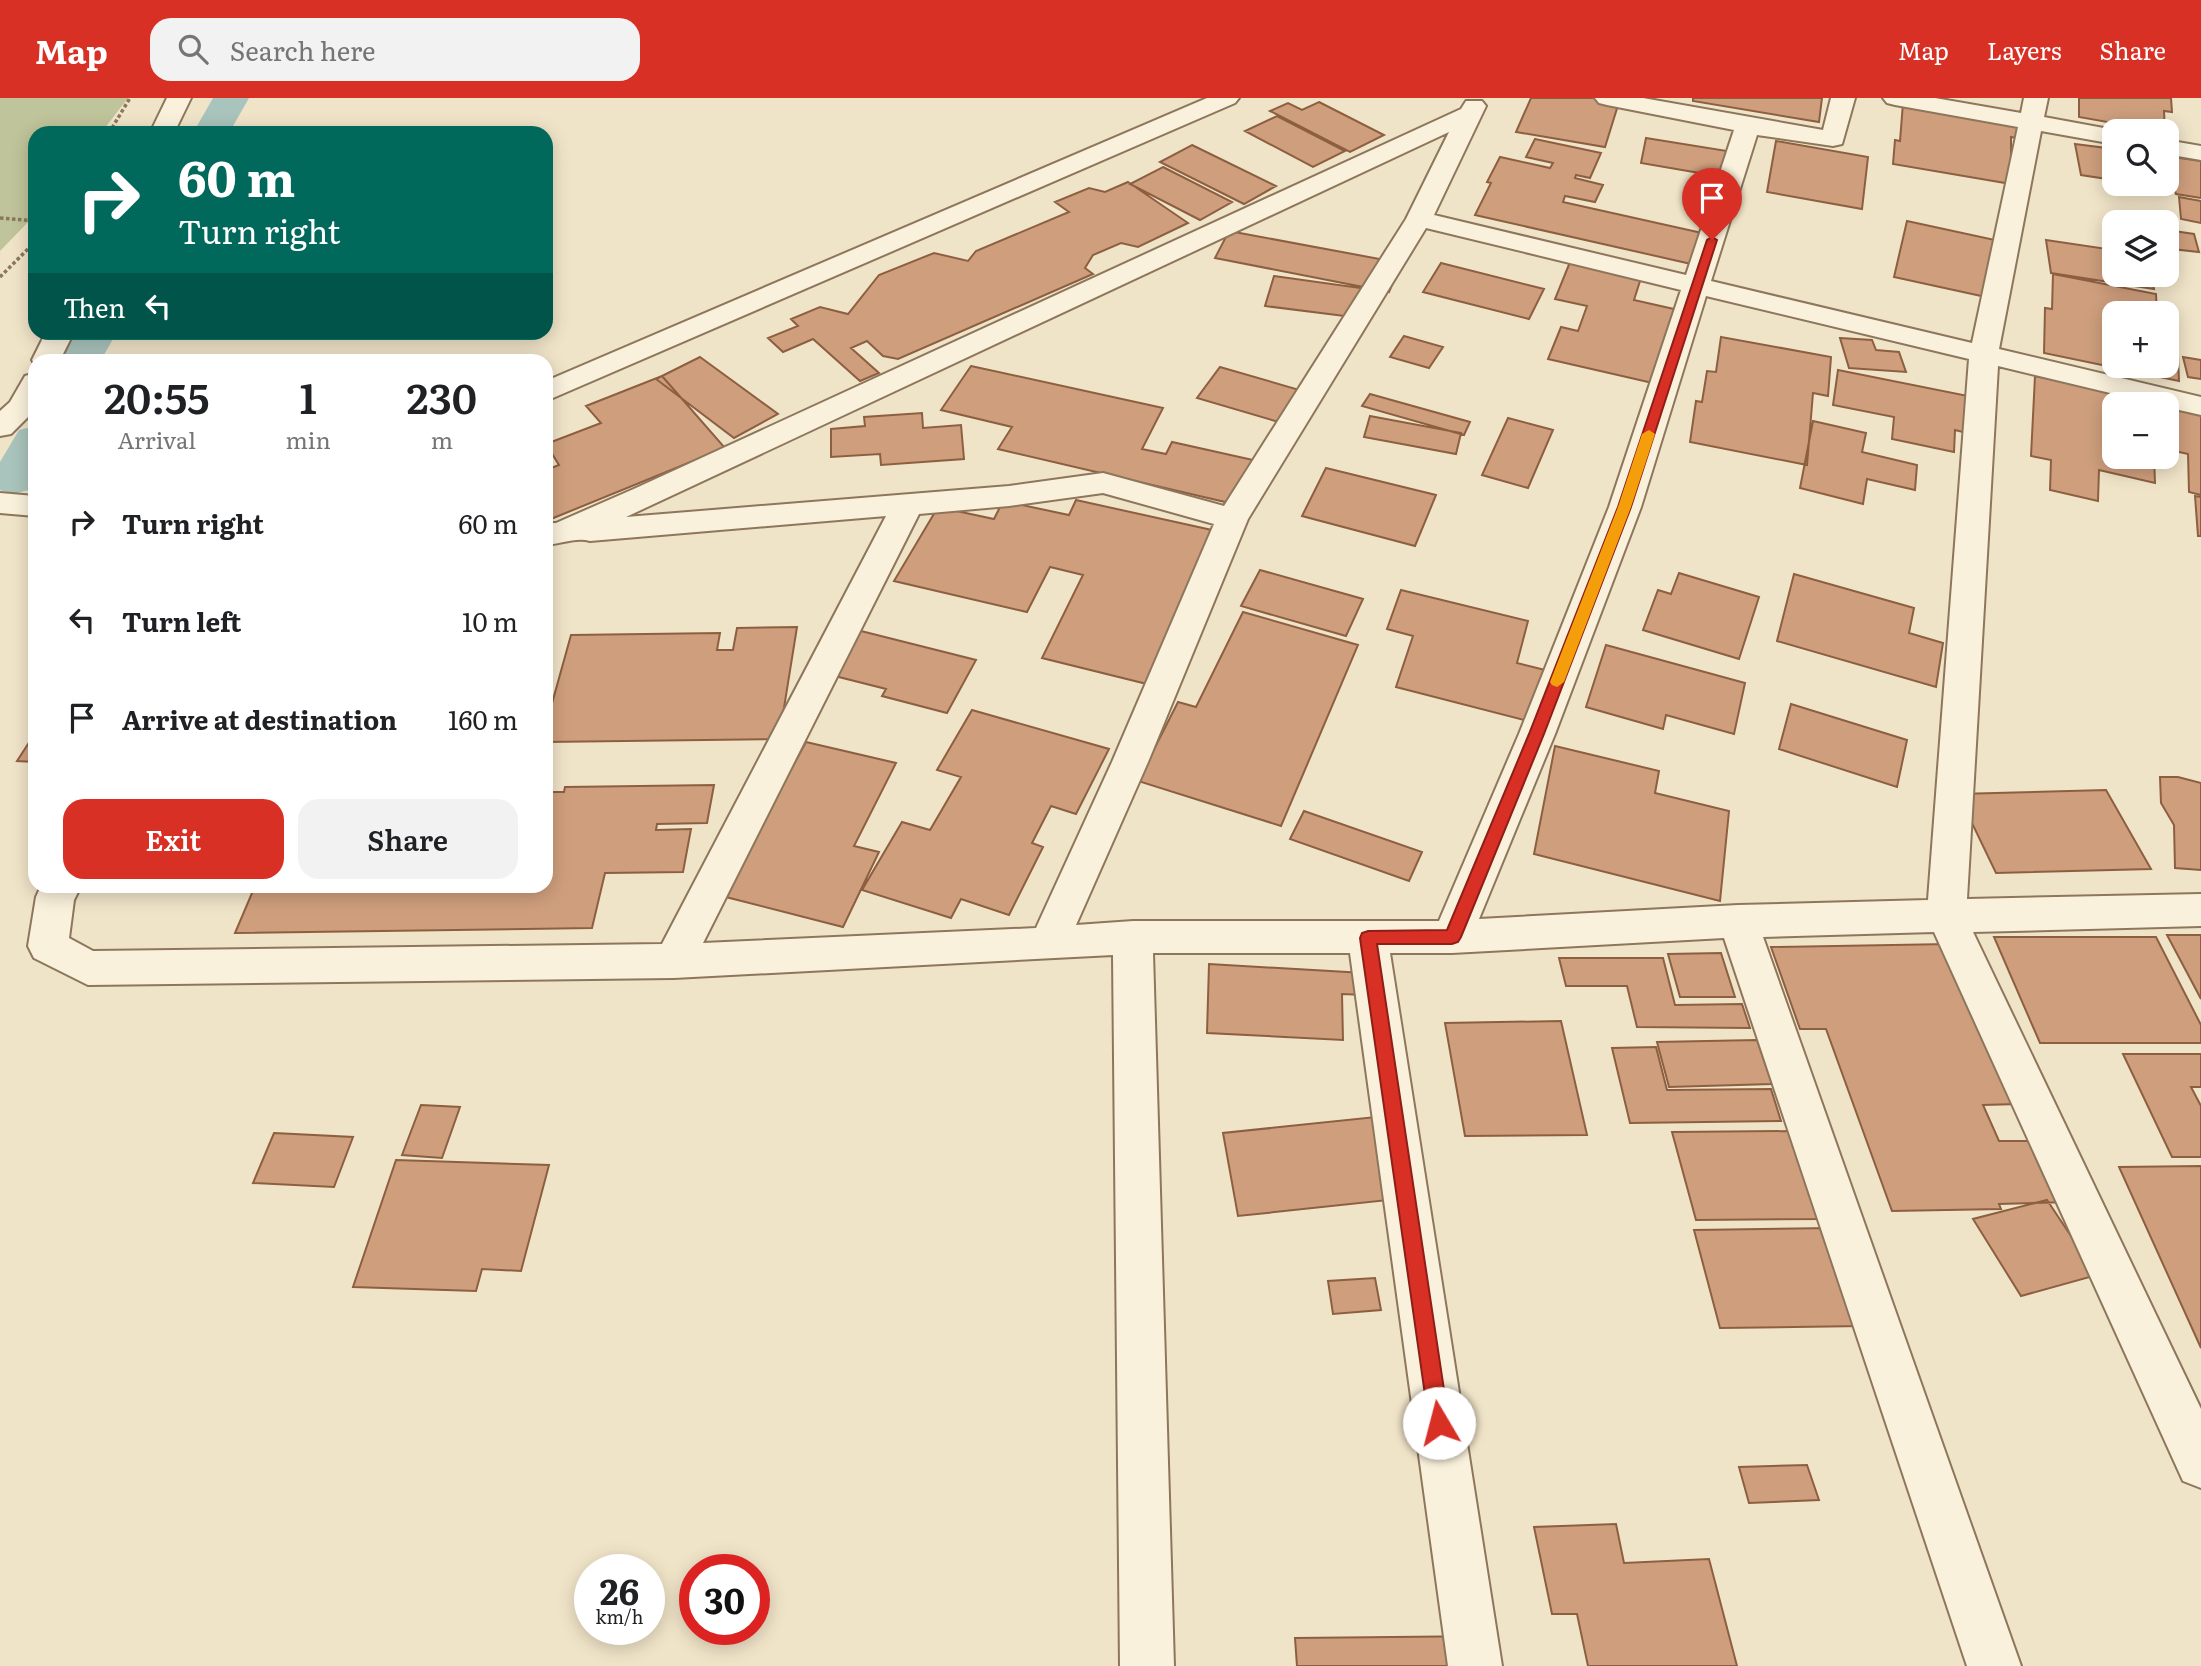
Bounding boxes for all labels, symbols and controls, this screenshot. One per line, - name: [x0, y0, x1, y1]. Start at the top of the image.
- search box: [150, 18, 640, 81]
- text: Map: [35, 25, 108, 74]
- icon: search: [174, 30, 212, 68]
- text: Search here: [230, 30, 376, 69]
- text: Map: [1898, 32, 1949, 67]
- text: Layers: [1987, 32, 2061, 67]
- text: Share: [2099, 32, 2166, 67]
- map controls: [2102, 119, 2179, 469]
- button: search: [2102, 119, 2179, 196]
- text: 60 m: [178, 139, 295, 212]
- icon: right: [63, 154, 154, 245]
- pin: [1682, 168, 1742, 240]
- icon: arrive: [1693, 179, 1731, 217]
- text: Turn right: [178, 206, 340, 254]
- button: layers: [2102, 210, 2179, 287]
- text: Then: [63, 287, 125, 326]
- icon: left: [139, 287, 177, 325]
- button: +: [2102, 301, 2179, 378]
- text: 20:55: [104, 365, 210, 427]
- text: 1: [299, 365, 317, 427]
- text: 230: [407, 365, 477, 427]
- button: −: [2102, 392, 2179, 469]
- text: Arrival: [117, 422, 196, 456]
- text: min: [285, 422, 331, 456]
- text: m: [431, 422, 453, 456]
- icon: right: [63, 503, 101, 541]
- text: Turn right: [122, 503, 264, 542]
- text: 60 m: [459, 503, 518, 542]
- icon: left: [63, 601, 101, 639]
- text: Turn left: [122, 601, 241, 640]
- text: 10 m: [462, 601, 518, 640]
- icon: arrive: [63, 699, 101, 737]
- text: Arrive at destination: [122, 699, 397, 738]
- text: 160 m: [448, 699, 518, 738]
- button: Exit: [63, 799, 284, 879]
- button: Share: [298, 799, 518, 879]
- position arrow: [1402, 1386, 1476, 1460]
- speed limit sign: 30: [679, 1554, 770, 1645]
- text: 26: [600, 1564, 639, 1616]
- text: km/h: [596, 1603, 643, 1630]

